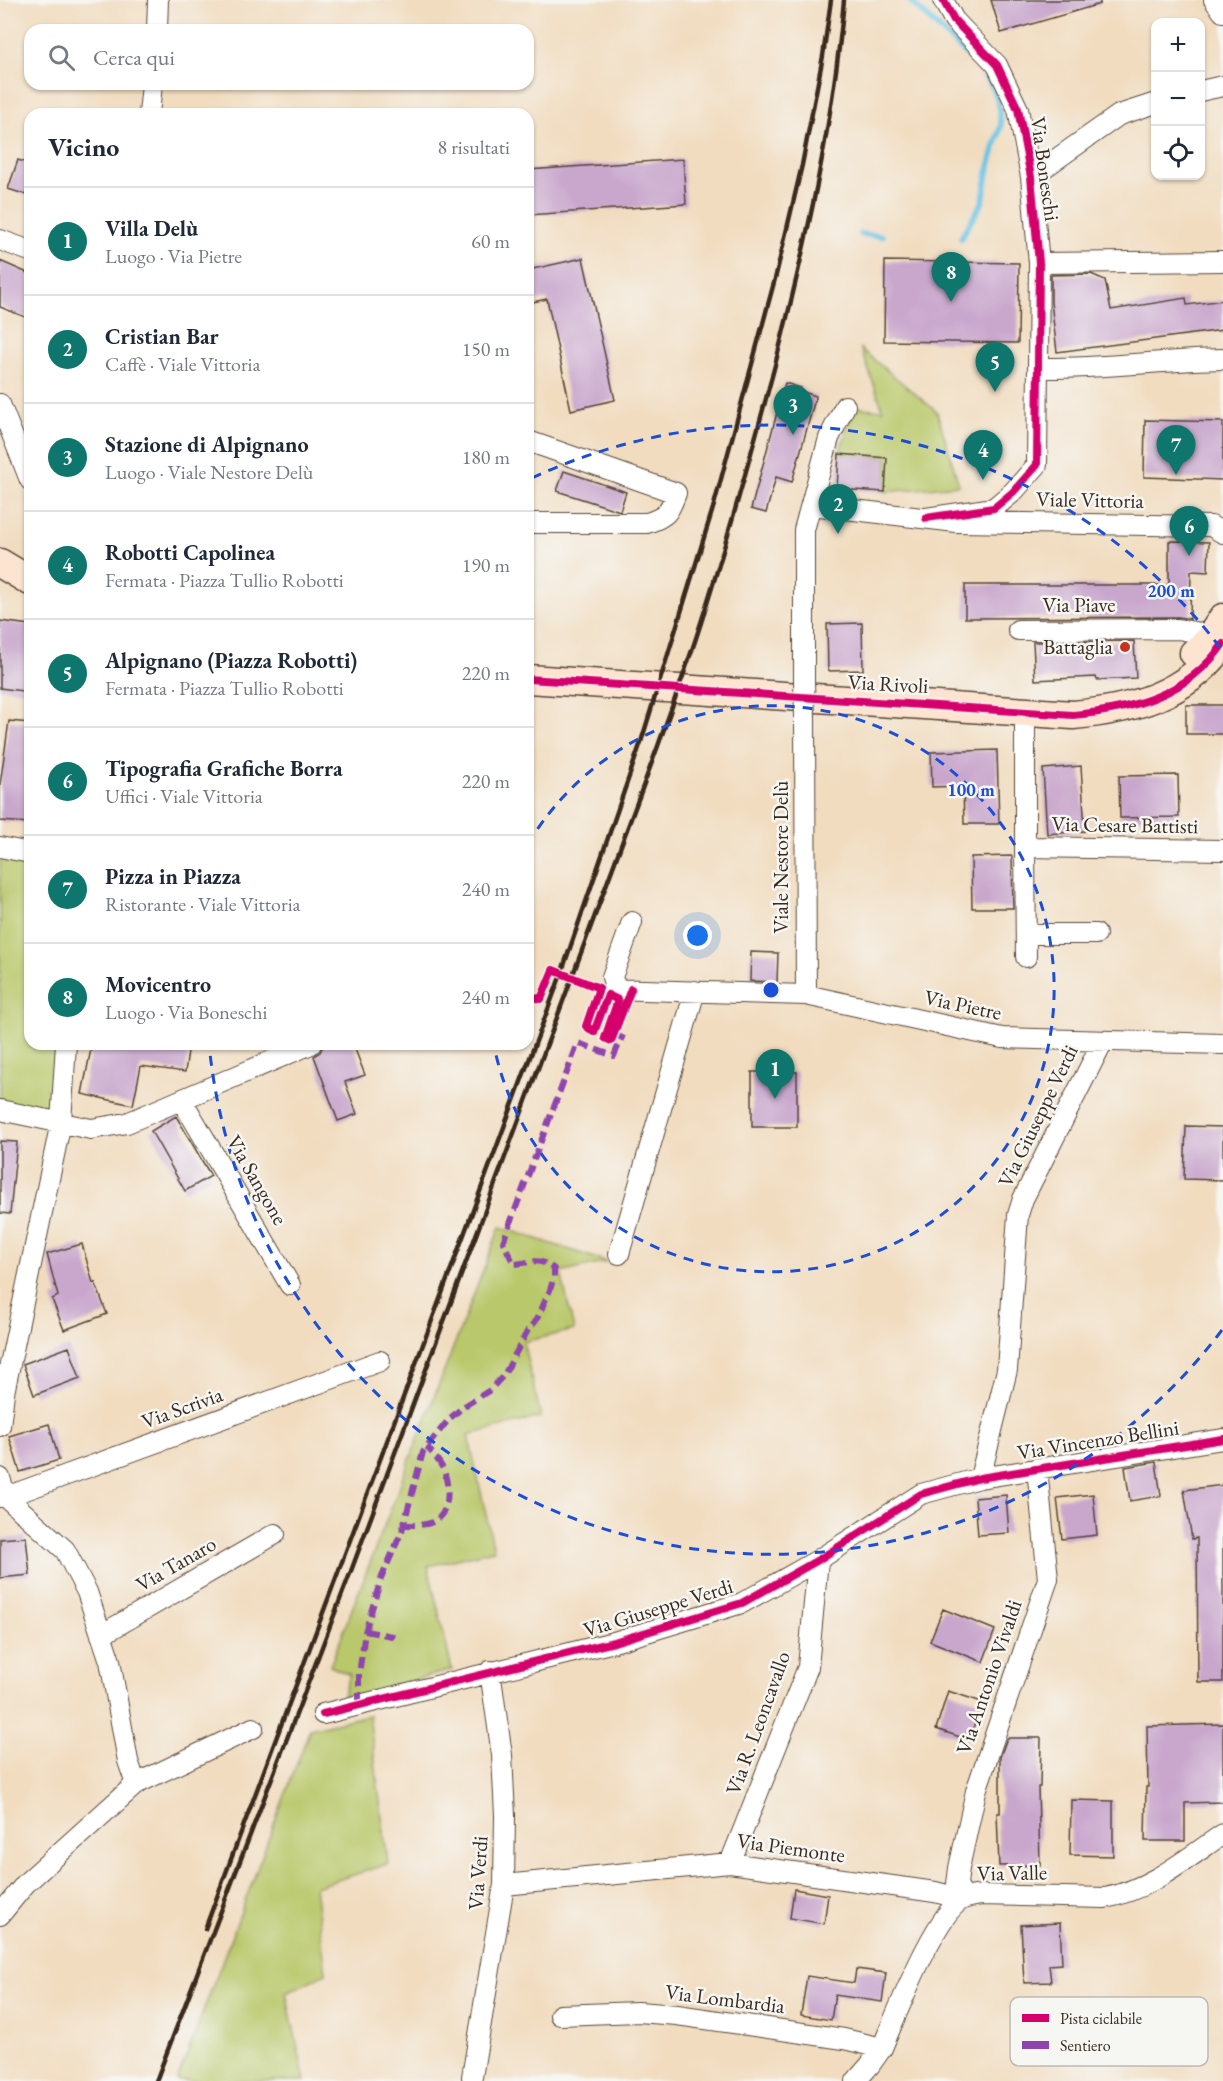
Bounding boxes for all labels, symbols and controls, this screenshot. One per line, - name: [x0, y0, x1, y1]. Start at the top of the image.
- map controls: [1151, 18, 1205, 180]
- button: +: [1151, 18, 1205, 72]
- search box: [24, 24, 534, 90]
- icon: search: [45, 41, 78, 74]
- text: Cerca qui: [93, 43, 175, 72]
- button: −: [1151, 72, 1205, 126]
- street label: Via Boneschi: [1025, 115, 1066, 223]
- button: locate: [1151, 126, 1205, 180]
- text: Vicino: [48, 130, 119, 164]
- text: 8 risultati: [438, 134, 510, 160]
- text: Villa Delù: [105, 214, 198, 243]
- text: 1: [62, 228, 73, 254]
- text: 60 m: [471, 228, 510, 254]
- text: Luogo · Via Pietre: [105, 243, 242, 269]
- pin: 8: [932, 252, 970, 302]
- text: Cristian Bar: [105, 322, 219, 351]
- text: 2: [62, 336, 73, 362]
- text: 150 m: [462, 336, 510, 362]
- pin: 5: [976, 342, 1014, 392]
- text: Caffè · Viale Vittoria: [105, 351, 260, 377]
- pin: 3: [774, 386, 812, 435]
- pin: 7: [1156, 426, 1196, 475]
- text: Stazione di Alpignano: [105, 430, 309, 459]
- pin: 4: [964, 430, 1002, 480]
- text: 3: [62, 444, 73, 470]
- text: 180 m: [462, 444, 510, 470]
- text: Luogo · Viale Nestore Delù: [105, 459, 313, 485]
- pin: 2: [818, 484, 858, 534]
- street label: Viale Vittoria: [1036, 485, 1145, 514]
- pin: 6: [1170, 506, 1208, 556]
- text: Robotti Capolinea: [105, 538, 275, 567]
- text: 4: [62, 552, 73, 578]
- text: 190 m: [462, 552, 510, 578]
- text: Fermata · Piazza Tullio Robotti: [105, 567, 344, 593]
- text: 200 m: [1147, 579, 1195, 602]
- street label: Via Piave: [1043, 591, 1115, 618]
- place label: Battaglia: [1043, 633, 1114, 660]
- marker: Battaglia: [1118, 640, 1132, 654]
- text: Alpignano (Piazza Robotti): [105, 646, 357, 675]
- text: 5: [62, 660, 73, 686]
- text: 220 m: [462, 660, 510, 686]
- street label: Via Rivoli: [847, 668, 929, 699]
- text: Fermata · Piazza Tullio Robotti: [105, 675, 344, 701]
- text: Tipografia Grafiche Borra: [105, 754, 343, 783]
- text: 6: [62, 768, 73, 794]
- text: 220 m: [462, 768, 510, 794]
- text: 100 m: [947, 778, 995, 801]
- street label: Viale Nestore Delù: [767, 781, 794, 933]
- text: Uffici · Viale Vittoria: [105, 783, 263, 809]
- street label: Via Cesare Battisti: [1051, 810, 1199, 839]
- text: Pizza in Piazza: [105, 862, 241, 891]
- text: 7: [62, 876, 73, 902]
- text: 240 m: [462, 876, 510, 902]
- text: Ristorante · Viale Vittoria: [105, 891, 301, 917]
- your location: [683, 921, 712, 950]
- text: Movicentro: [105, 970, 211, 999]
- centre of rings: [761, 980, 781, 1000]
- street label: Via Pietre: [922, 983, 1004, 1026]
- text: 8: [62, 984, 73, 1010]
- text: 240 m: [462, 984, 510, 1010]
- text: Luogo · Via Boneschi: [105, 999, 267, 1025]
- street label: Via Giuseppe Verdi: [991, 1040, 1084, 1191]
- pin: 1: [756, 1050, 794, 1099]
- street label: Via Sangone: [221, 1130, 294, 1230]
- street label: Via Scrivia: [138, 1380, 227, 1435]
- street label: Via Vincenzo Bellini: [1015, 1413, 1181, 1466]
- street label: Via Tanaro: [131, 1530, 221, 1597]
- street label: Via Giuseppe Verdi: [580, 1572, 736, 1643]
- street label: Via Antonio Vivaldi: [949, 1596, 1028, 1758]
- street label: Via R. Leoncavallo: [719, 1647, 796, 1798]
- street label: Via Piemonte: [735, 1827, 847, 1868]
- street label: Via Verdi: [461, 1835, 494, 1911]
- street label: Via Valle: [977, 1858, 1047, 1887]
- street label: Via Lombardia: [664, 1978, 787, 2019]
- legend: [1010, 1997, 1208, 2066]
- text: Pista ciclabile: [1060, 2008, 1142, 2029]
- text: Sentiero: [1060, 2035, 1111, 2056]

